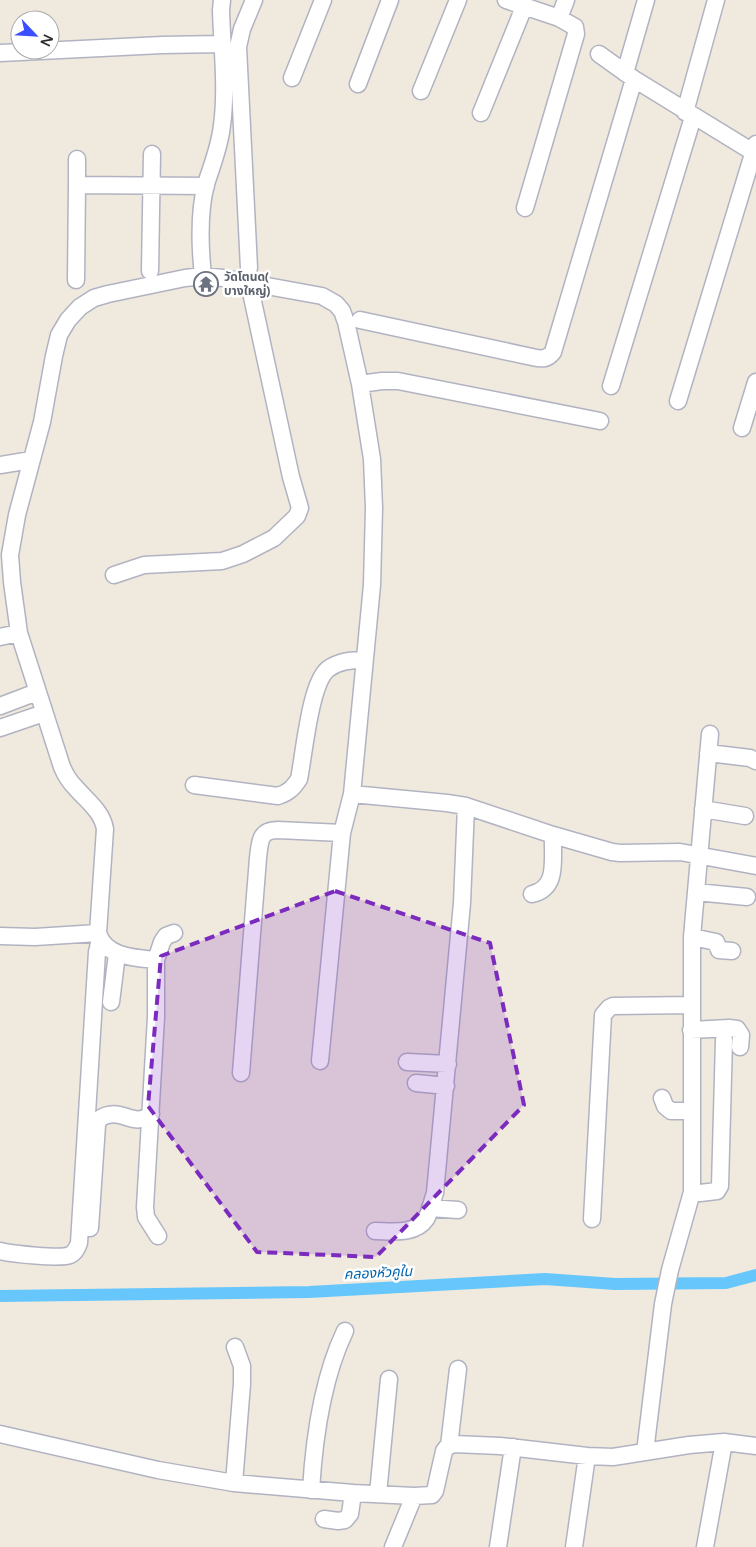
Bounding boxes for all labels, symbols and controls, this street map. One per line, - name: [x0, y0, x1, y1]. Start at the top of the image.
- north arrow: [10, 10, 60, 60]
- text: N: [36, 32, 56, 49]
- place label: วัดโตนด( บางใหญ่): [224, 270, 270, 298]
- temple icon: วัดโตนด( บางใหญ่): [193, 271, 219, 297]
- water label: คลองหัวคูใน: [343, 1263, 414, 1283]

